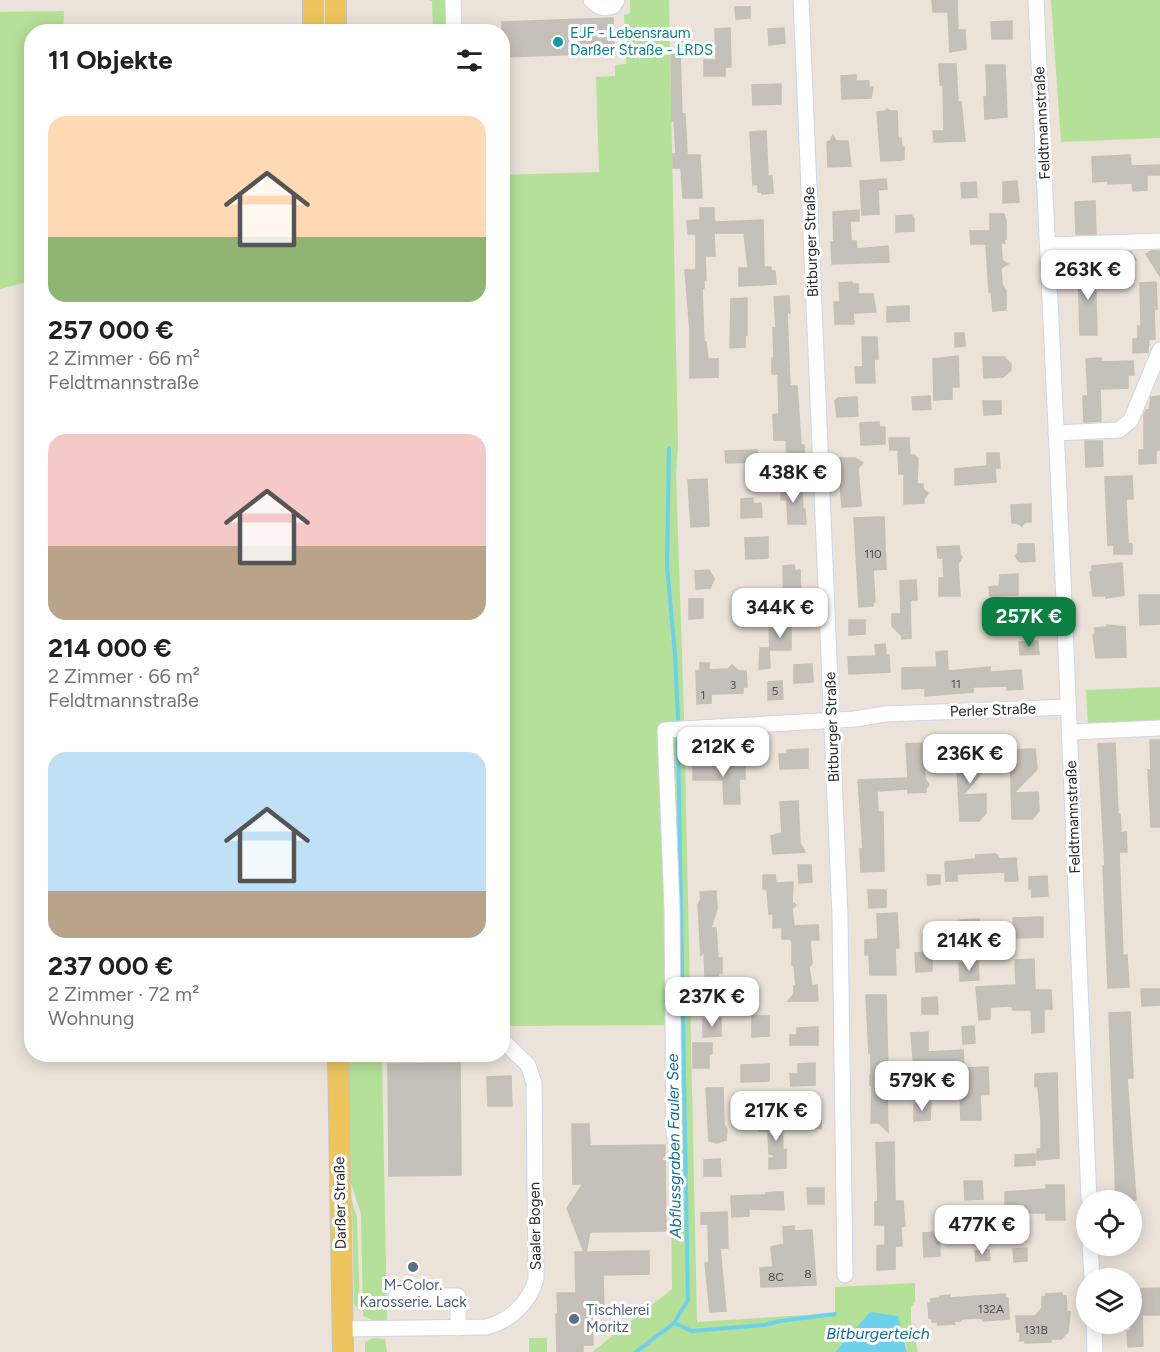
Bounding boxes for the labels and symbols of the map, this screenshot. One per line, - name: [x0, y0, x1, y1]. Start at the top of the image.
- place label: EJF - Lebensraum Darßer Straße - LRDS: [570, 24, 713, 59]
- marker: EJF - Lebensraum Darßer Straße - LRDS: [551, 35, 565, 49]
- street label: Feldtmannstraße: [1030, 66, 1054, 180]
- street label: Bitburger Straße: [800, 186, 822, 298]
- pin: 263K €: [1039, 250, 1137, 301]
- pin: 438K €: [744, 453, 842, 504]
- house number: 110: [864, 547, 882, 561]
- pin: 344K €: [731, 588, 829, 639]
- pin: 257K €: [980, 597, 1078, 648]
- street label: Bitburger Straße: [821, 671, 843, 783]
- house number: 11: [951, 677, 961, 691]
- house number: 3: [730, 678, 736, 692]
- house number: 5: [772, 684, 779, 698]
- house number: 1: [701, 688, 705, 702]
- street label: Perler Straße: [950, 699, 1036, 721]
- pin: 212K €: [674, 727, 772, 778]
- pin: 236K €: [921, 734, 1019, 785]
- street label: Feldtmannstraße: [1062, 760, 1084, 874]
- pin: 214K €: [920, 921, 1018, 972]
- pin: 237K €: [663, 977, 761, 1028]
- water label: Abflussgraben Fauler See: [663, 1053, 685, 1240]
- pin: 579K €: [873, 1061, 971, 1112]
- pin: 217K €: [727, 1091, 825, 1142]
- street label: Darßer Straße: [330, 1156, 350, 1250]
- street label: Saaler Bogen: [525, 1182, 545, 1270]
- pin: 477K €: [933, 1205, 1031, 1256]
- marker: M-Color. Karosserie. Lack: [406, 1260, 420, 1274]
- house number: 8: [804, 1267, 812, 1281]
- house number: 8C: [768, 1270, 784, 1284]
- place label: M-Color. Karosserie. Lack: [359, 1276, 467, 1311]
- place label: Tischlerei Moritz: [586, 1301, 649, 1336]
- house number: 132A: [978, 1302, 1004, 1316]
- marker: Tischlerei Moritz: [567, 1312, 581, 1326]
- house number: 131B: [1024, 1323, 1048, 1337]
- water label: Bitburgerteich: [826, 1324, 930, 1343]

